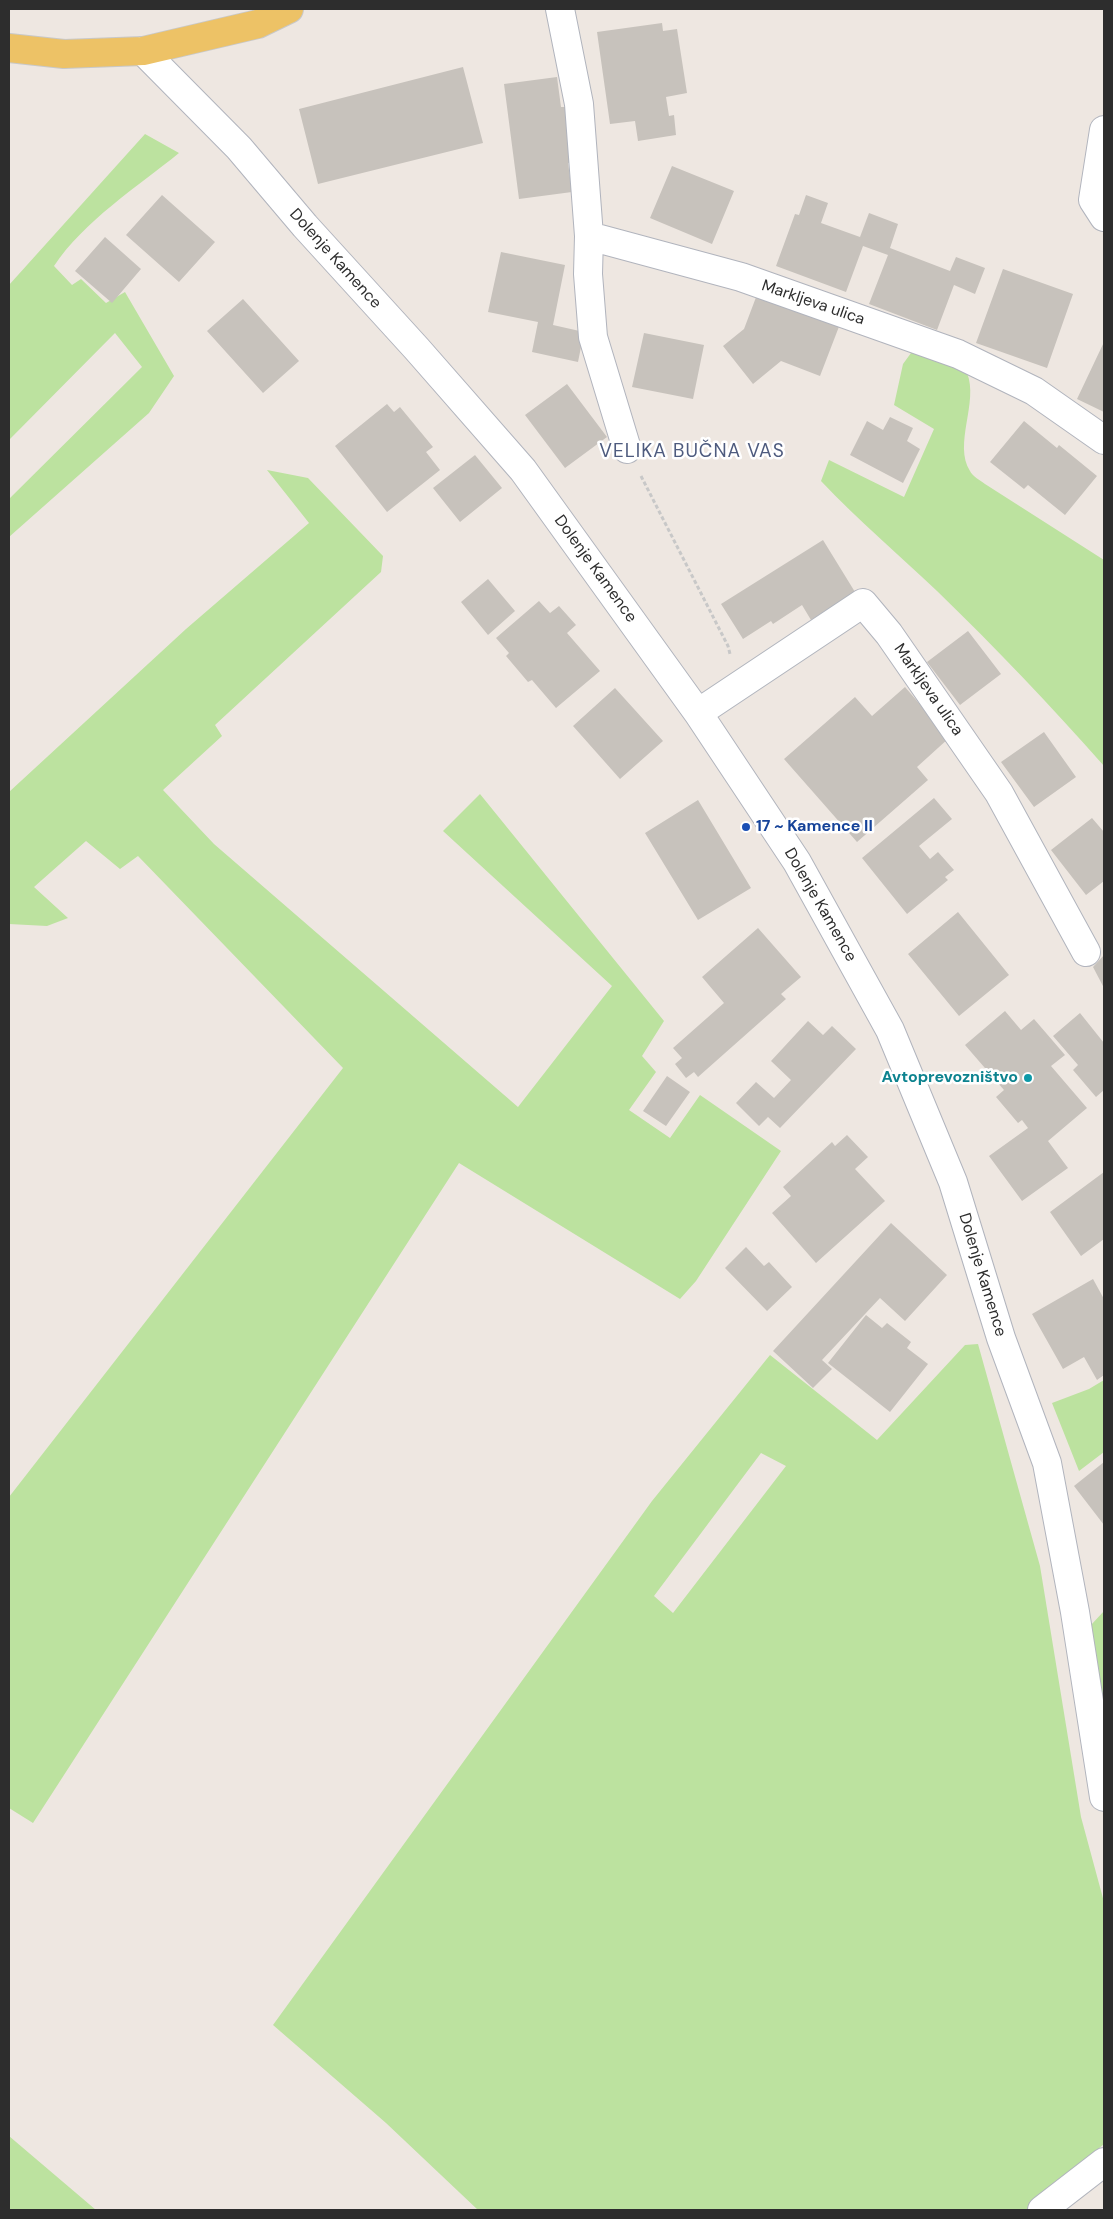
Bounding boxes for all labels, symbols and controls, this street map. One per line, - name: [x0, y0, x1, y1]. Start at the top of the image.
- street label: Dolenje Kamence: [285, 205, 385, 313]
- street label: Markljeva ulica: [759, 276, 867, 330]
- district label: VELIKA BUČNA VAS: [597, 441, 787, 463]
- street label: Dolenje Kamence: [550, 512, 640, 626]
- street label: Markljeva ulica: [889, 640, 967, 740]
- place label: 17 ~ Kamence II: [756, 817, 873, 837]
- marker: 17 ~ Kamence II: [740, 821, 752, 833]
- street label: Dolenje Kamence: [780, 845, 860, 965]
- place label: Avtoprevozništvo: [881, 1068, 1018, 1088]
- marker: Avtoprevozništvo: [1022, 1072, 1034, 1084]
- street label: Dolenje Kamence: [954, 1211, 1010, 1339]

